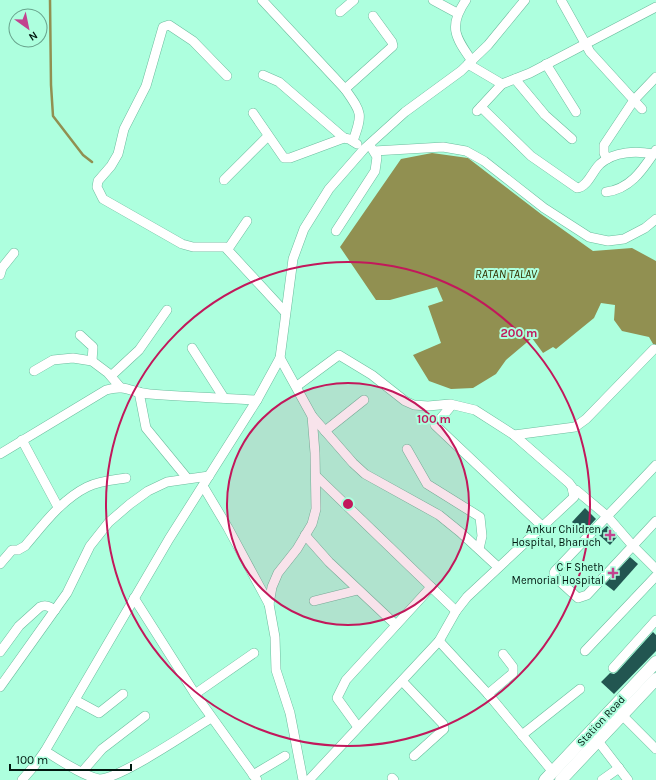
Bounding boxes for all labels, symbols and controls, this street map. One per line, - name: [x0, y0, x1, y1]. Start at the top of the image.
- north arrow: [8, 8, 48, 48]
- text: N: [26, 28, 40, 44]
- water label: RATAN TALAV: [475, 267, 538, 281]
- text: 200 m: [501, 326, 537, 340]
- text: 100 m: [417, 412, 451, 426]
- centre of rings: [341, 497, 355, 511]
- place label: Ankur Children Hospital, Bharuch: [511, 523, 601, 549]
- marker: Ankur Children Hospital, Bharuch: [604, 529, 616, 541]
- place label: C F Sheth Memorial Hospital: [512, 561, 604, 587]
- marker: C F Sheth Memorial Hospital: [607, 567, 619, 579]
- street label: Station Road: [574, 693, 628, 749]
- scale bar: [10, 746, 131, 772]
- text: 100 m: [16, 753, 48, 767]

